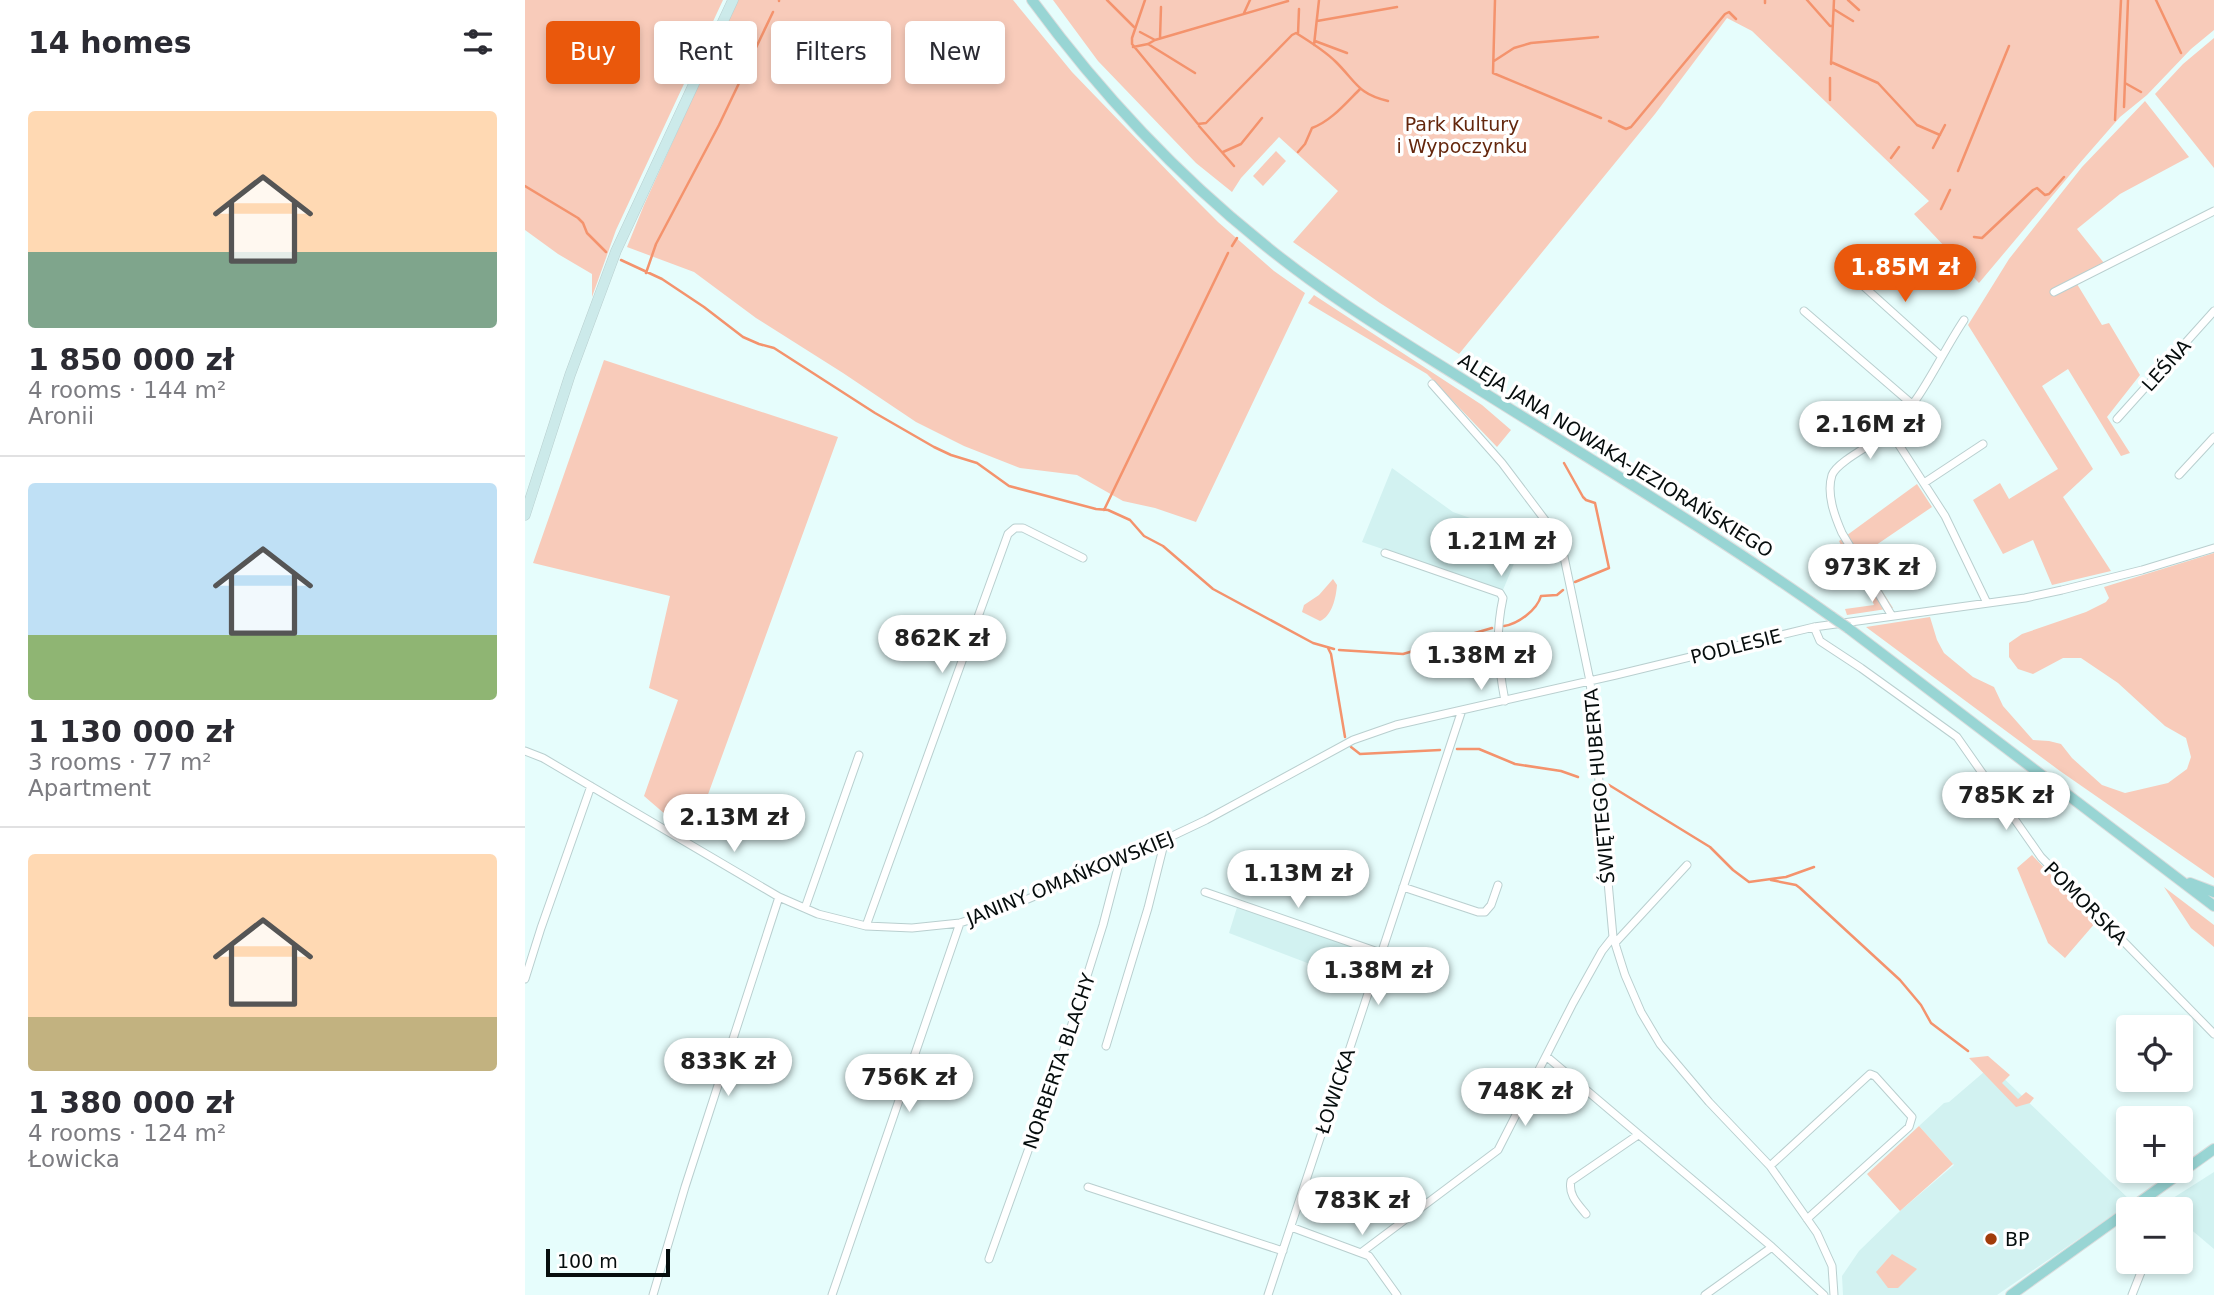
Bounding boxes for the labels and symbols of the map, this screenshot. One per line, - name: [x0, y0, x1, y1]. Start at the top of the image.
- park label: Park Kultury i Wypoczynku: [1397, 113, 1527, 157]
- pin: 1.85M zł: [1833, 244, 1977, 304]
- street label: LEŚNA: [2136, 334, 2195, 395]
- street label: ALEJA JANA NOWAKA-JEZIORAŃSKIEGO: [1455, 349, 1777, 561]
- pin: 2.16M zł: [1798, 402, 1942, 461]
- pin: 1.21M zł: [1429, 518, 1573, 578]
- pin: 973K zł: [1807, 544, 1937, 604]
- pin: 862K zł: [877, 616, 1007, 675]
- street label: PODLESIE: [1688, 624, 1784, 668]
- pin: 1.38M zł: [1409, 632, 1553, 692]
- street label: ŚWIĘTEGO HUBERTA: [1579, 687, 1618, 885]
- pin: 785K zł: [1941, 772, 2071, 832]
- pin: 2.13M zł: [662, 794, 806, 854]
- street label: JANINY OMAŃKOWSKIEJ: [962, 826, 1177, 930]
- pin: 1.13M zł: [1226, 850, 1370, 910]
- street label: POMORSKA: [2040, 857, 2132, 949]
- pin: 1.38M zł: [1306, 948, 1450, 1007]
- street label: NORBERTA BLACHY: [1019, 970, 1100, 1152]
- pin: 833K zł: [663, 1038, 793, 1098]
- street label: ŁOWICKA: [1311, 1046, 1359, 1137]
- pin: 756K zł: [844, 1054, 974, 1114]
- pin: 748K zł: [1460, 1068, 1590, 1128]
- pin: 783K zł: [1297, 1178, 1427, 1237]
- place label: BP: [2005, 1228, 2030, 1250]
- marker: BP: [1983, 1231, 1999, 1247]
- scale bar: [546, 1246, 670, 1278]

